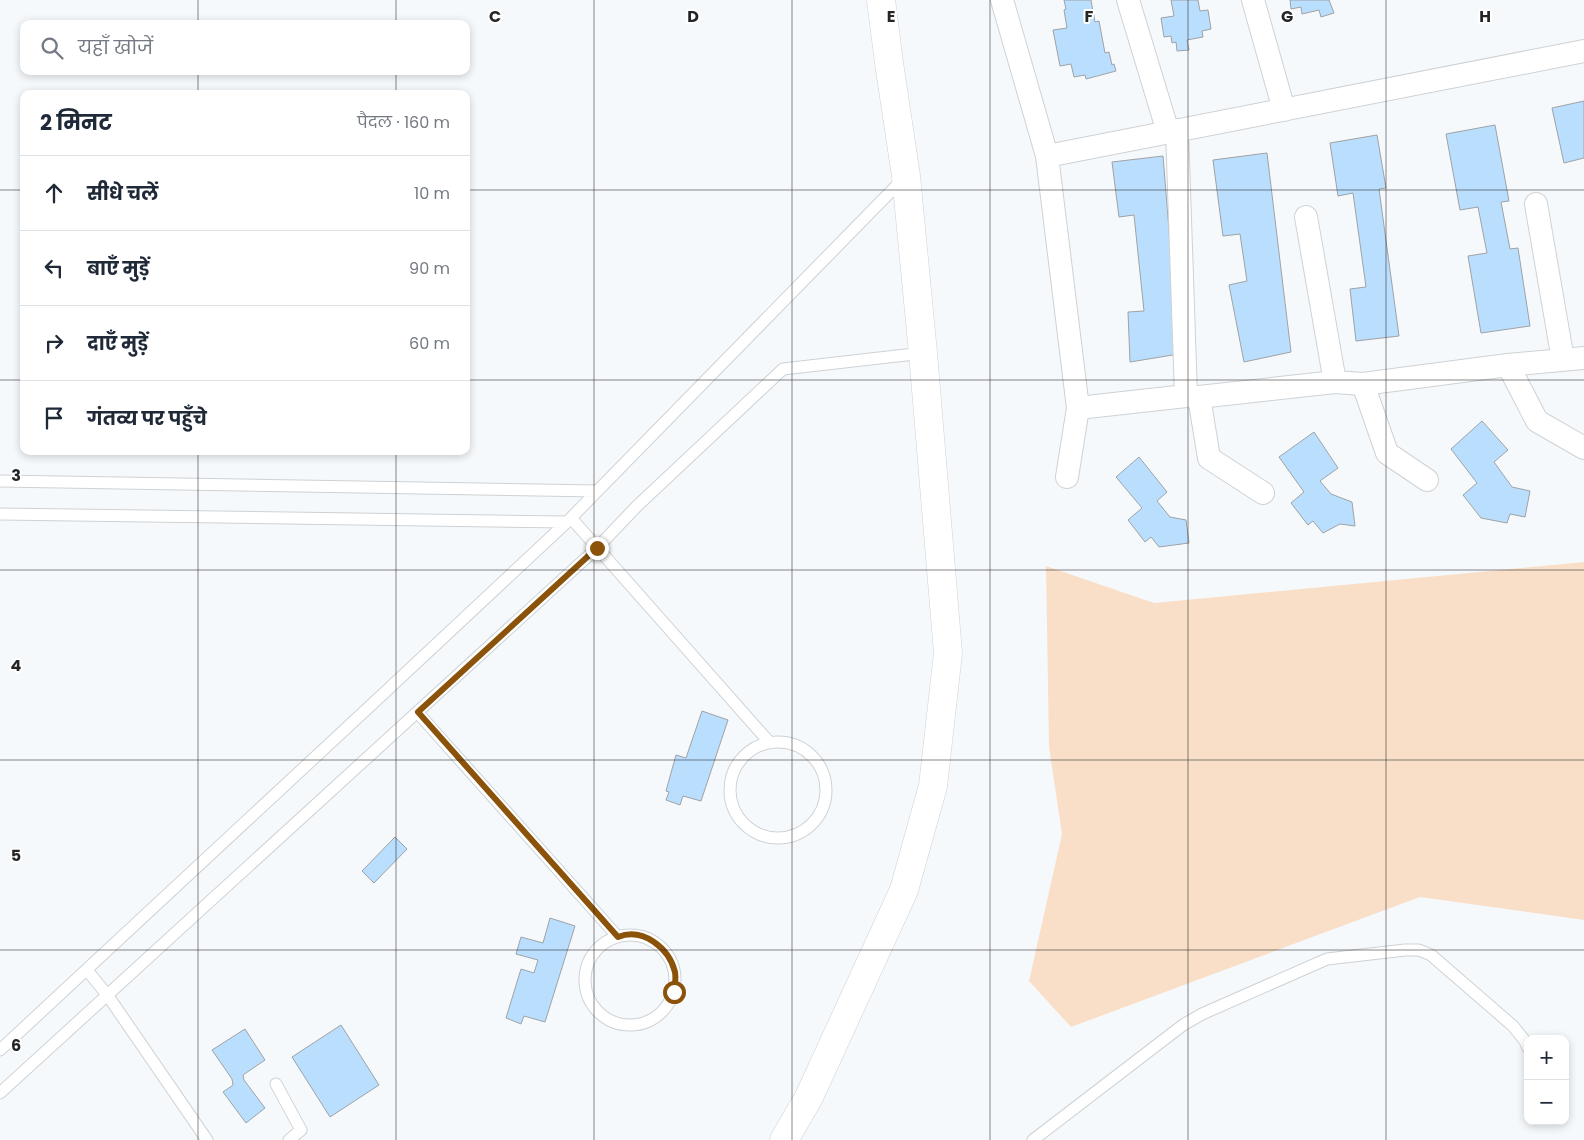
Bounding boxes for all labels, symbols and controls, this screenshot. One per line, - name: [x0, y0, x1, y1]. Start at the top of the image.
- text: C: [489, 5, 501, 28]
- text: D: [687, 5, 699, 28]
- text: E: [887, 5, 895, 28]
- text: F: [1085, 5, 1094, 28]
- text: G: [1281, 5, 1293, 28]
- text: H: [1479, 5, 1491, 28]
- search box: [20, 20, 470, 75]
- icon: search: [38, 34, 66, 62]
- text: यहाँ खोजें: [78, 34, 153, 61]
- text: 2 मिनट: [40, 108, 112, 137]
- text: पैदल · 160 m: [357, 111, 450, 134]
- icon: ahead: [40, 179, 68, 207]
- text: सीधे चलें: [87, 180, 158, 207]
- text: 10 m: [414, 182, 450, 205]
- icon: left: [40, 254, 68, 282]
- text: बाएँ मुड़ें: [87, 255, 149, 282]
- text: 90 m: [409, 257, 450, 280]
- icon: right: [40, 329, 68, 357]
- text: दाएँ मुड़ें: [87, 330, 148, 357]
- text: 60 m: [409, 332, 450, 355]
- icon: arrive: [40, 404, 68, 432]
- text: गंतव्य पर पहुँचे: [87, 405, 207, 432]
- text: 3: [11, 464, 21, 487]
- route end: [586, 537, 609, 560]
- text: 4: [11, 654, 22, 677]
- text: 5: [11, 844, 21, 867]
- route start: [663, 981, 686, 1004]
- text: 6: [11, 1034, 21, 1057]
- map controls: [1524, 1035, 1569, 1125]
- button: +: [1524, 1035, 1569, 1080]
- button: −: [1524, 1080, 1569, 1125]

